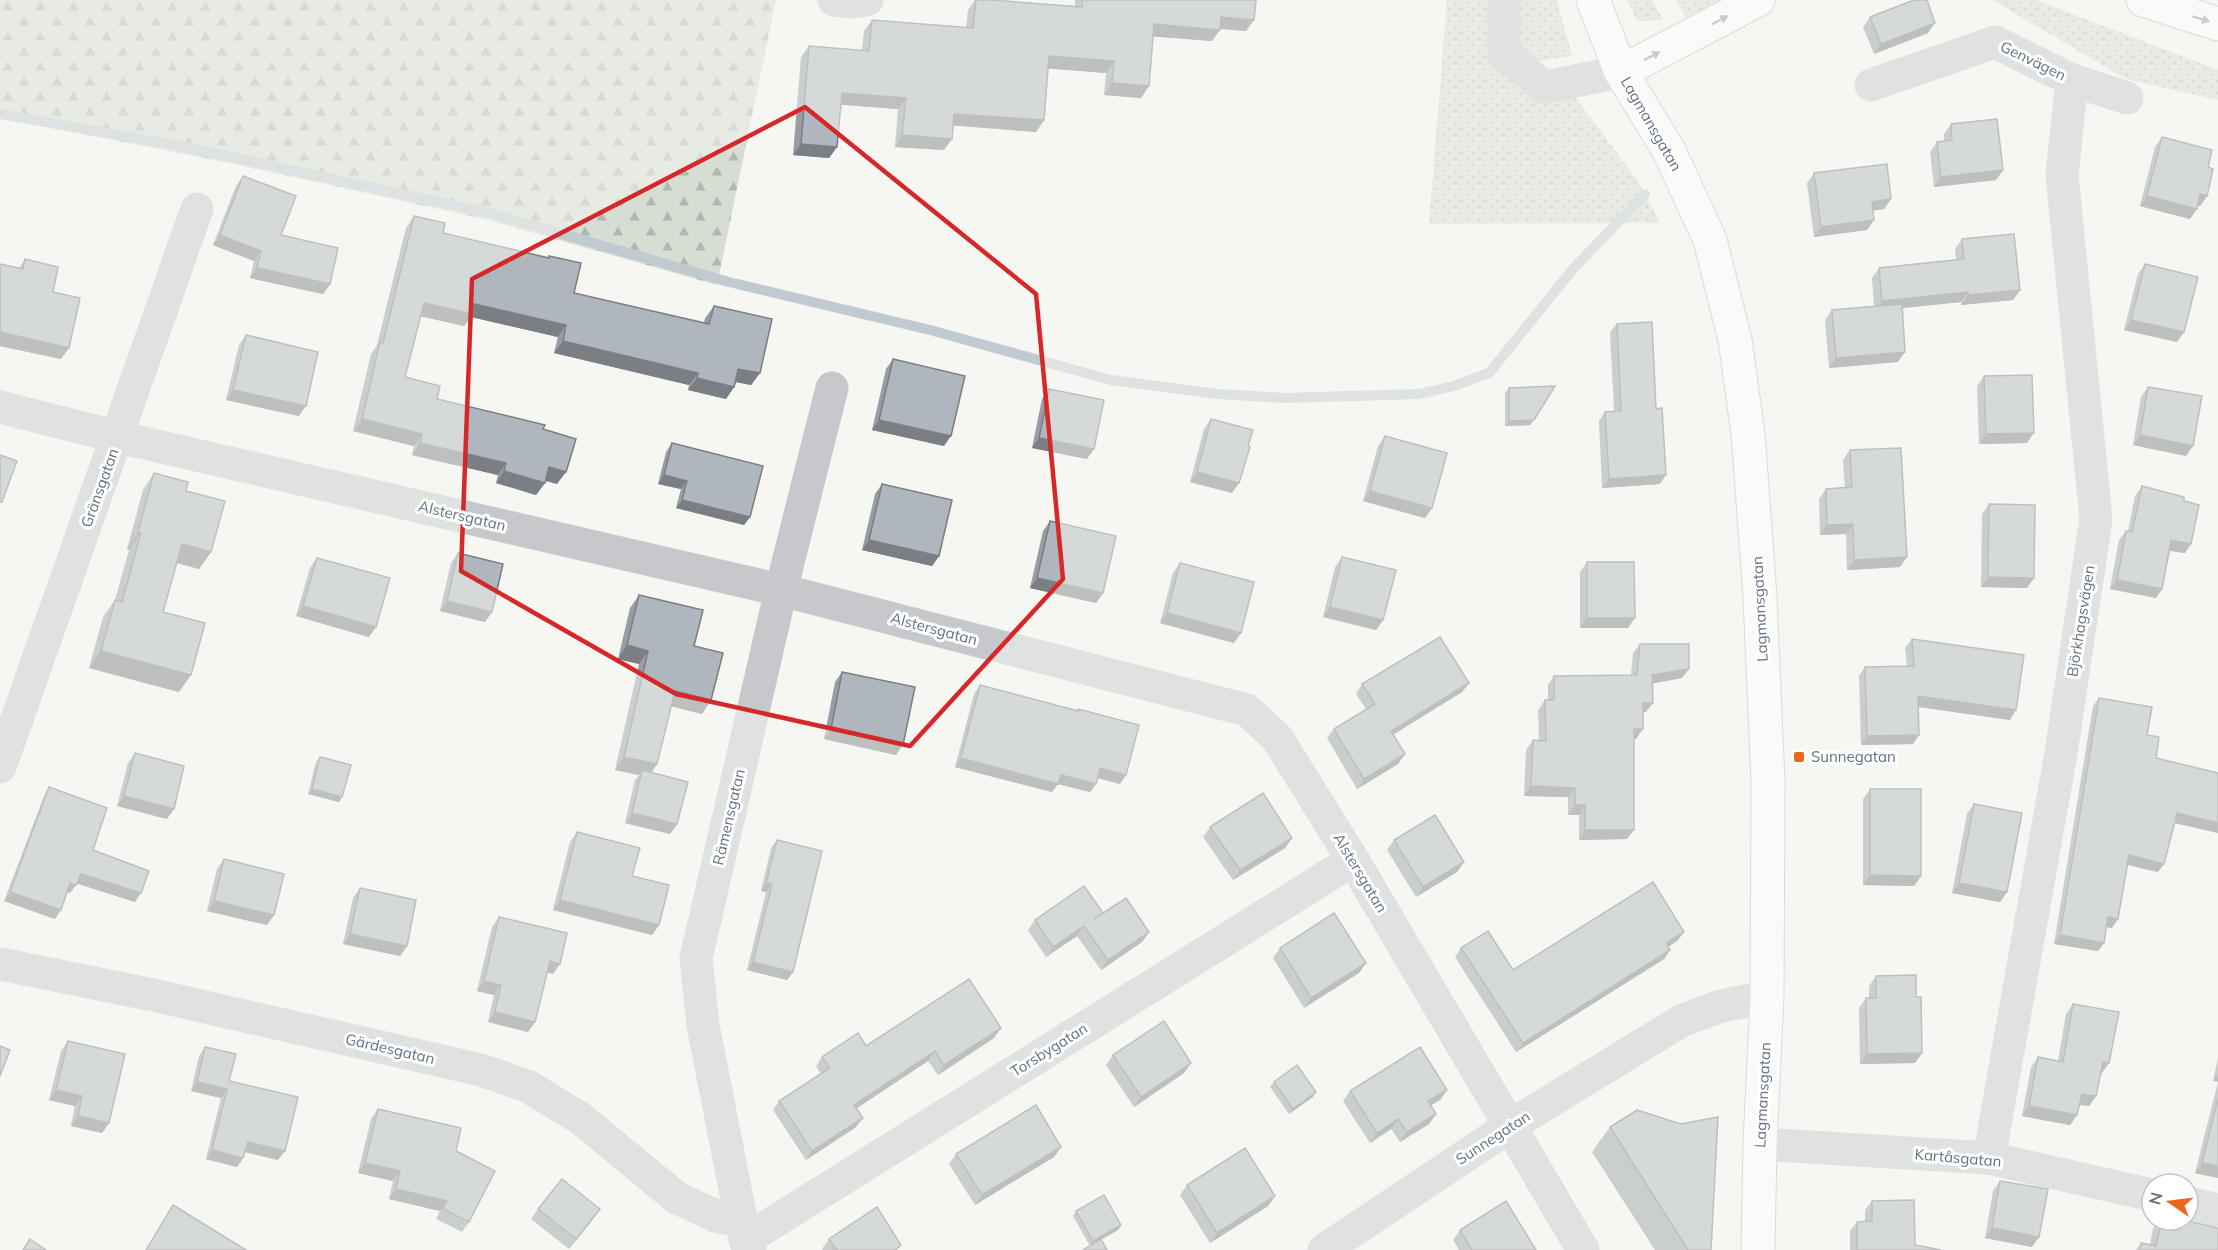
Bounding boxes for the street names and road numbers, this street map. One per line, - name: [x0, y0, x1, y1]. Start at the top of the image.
- street label: Genvägen: [1997, 36, 2069, 85]
- street label: Lagmansgatan: [1617, 73, 1686, 174]
- street label: Gränsgatan: [76, 446, 123, 530]
- street label: Alstersgatan: [417, 496, 508, 535]
- street label: Lagmansgatan: [1747, 556, 1772, 662]
- street label: Björkhagsvägen: [2062, 564, 2099, 678]
- street label: Alstersgatan: [889, 608, 980, 649]
- street label: Rämensgatan: [708, 767, 749, 867]
- street label: Alstersgatan: [1329, 830, 1392, 916]
- street label: Torsbygatan: [1007, 1018, 1091, 1081]
- street label: Gärdesgatan: [344, 1029, 437, 1068]
- street label: Lagmansgatan: [1750, 1042, 1775, 1148]
- street label: Sunnegatan: [1452, 1107, 1533, 1169]
- street label: Kartåsgatan: [1914, 1144, 2002, 1171]

